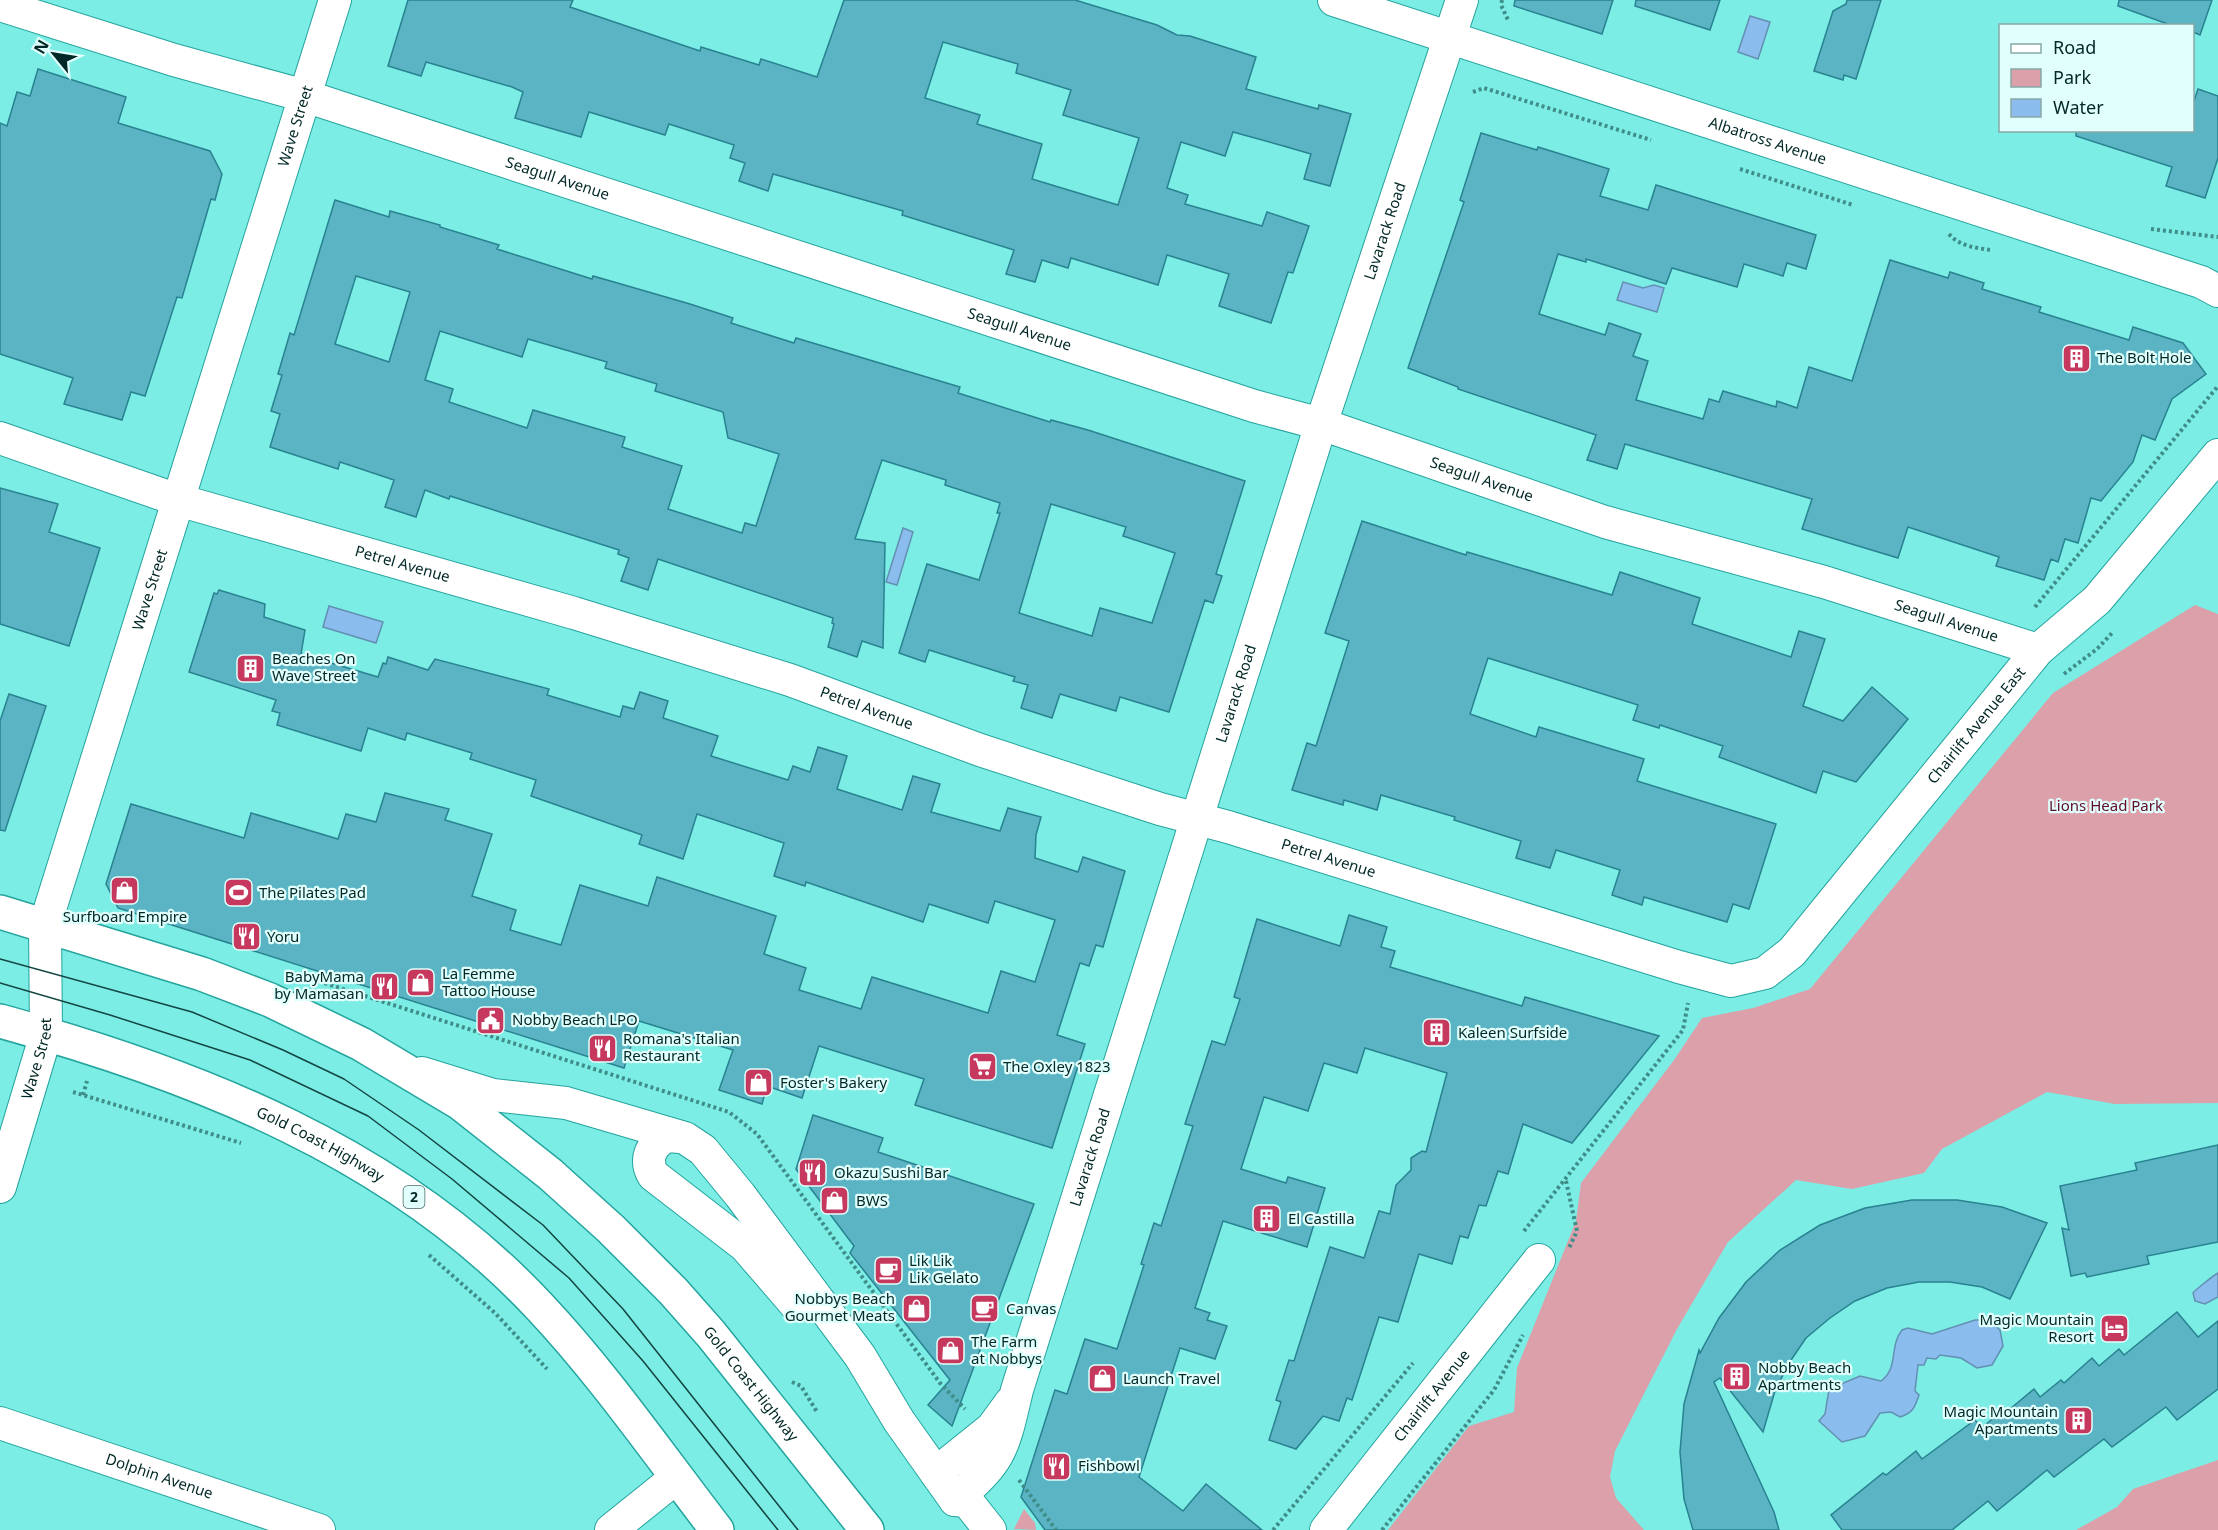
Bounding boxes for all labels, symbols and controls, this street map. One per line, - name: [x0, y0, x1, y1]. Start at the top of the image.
- north arrow: [24, 24, 84, 84]
- legend: [1999, 24, 2194, 132]
- text: N: [28, 35, 54, 58]
- text: Road: [2053, 35, 2096, 59]
- text: Park: [2053, 65, 2091, 89]
- street label: Wave Street: [272, 82, 317, 169]
- text: Water: [2053, 95, 2104, 119]
- street label: Albatross Avenue: [1707, 112, 1829, 169]
- street label: Seagull Avenue: [503, 151, 612, 204]
- street label: Lavarack Road: [1359, 179, 1410, 282]
- street label: Seagull Avenue: [965, 302, 1074, 355]
- building icon: The Bolt Hole: [2060, 342, 2092, 374]
- place label: The Bolt Hole: [2097, 347, 2192, 367]
- street label: Seagull Avenue: [1428, 451, 1536, 506]
- street label: Petrel Avenue: [353, 540, 453, 586]
- street label: Wave Street: [127, 546, 171, 633]
- street label: Seagull Avenue: [1892, 594, 2001, 646]
- street label: Lavarack Road: [1210, 642, 1260, 745]
- place label: Beaches On Wave Street: [272, 648, 357, 685]
- building icon: Beaches On Wave Street: [235, 652, 267, 684]
- street label: Chairlift Avenue East: [1922, 662, 2030, 788]
- street label: Petrel Avenue: [818, 681, 916, 734]
- park label: Lions Head Park: [2049, 795, 2163, 815]
- street label: Petrel Avenue: [1279, 833, 1379, 881]
- shop icon: Surfboard Empire: [109, 874, 141, 906]
- sports icon: The Pilates Pad: [222, 877, 254, 909]
- place label: The Pilates Pad: [259, 882, 366, 902]
- place label: Surfboard Empire: [63, 906, 187, 926]
- restaurant icon: Yoru: [230, 921, 262, 953]
- place label: Yoru: [267, 926, 299, 946]
- place label: La Femme Tattoo House: [442, 963, 536, 1000]
- place label: BabyMama by Mamasan: [274, 966, 364, 1003]
- shop icon: La Femme Tattoo House: [405, 967, 437, 999]
- restaurant icon: BabyMama by Mamasan: [369, 970, 401, 1002]
- public building icon: Nobby Beach LPO: [475, 1004, 507, 1036]
- place label: Nobby Beach LPO: [512, 1009, 638, 1029]
- street label: Wave Street: [16, 1017, 55, 1101]
- building icon: Kaleen Surfside: [1421, 1017, 1453, 1049]
- place label: Kaleen Surfside: [1458, 1022, 1567, 1042]
- place label: Romana's Italian Restaurant: [623, 1028, 740, 1065]
- restaurant icon: Romana's Italian Restaurant: [586, 1032, 618, 1064]
- supermarket icon: The Oxley 1823: [966, 1051, 998, 1083]
- place label: The Oxley 1823: [1003, 1056, 1111, 1076]
- shop icon: Foster's Bakery: [743, 1067, 775, 1099]
- place label: Foster's Bakery: [780, 1072, 888, 1092]
- street label: Gold Coast Highway: [254, 1101, 389, 1186]
- street label: Lavarack Road: [1064, 1105, 1114, 1209]
- restaurant icon: Okazu Sushi Bar: [797, 1157, 829, 1189]
- place label: Okazu Sushi Bar: [834, 1162, 948, 1182]
- shop icon: BWS: [819, 1185, 851, 1217]
- road number: 2: [404, 1186, 424, 1208]
- place label: BWS: [856, 1190, 888, 1210]
- building icon: El Castilla: [1251, 1203, 1283, 1235]
- place label: El Castilla: [1288, 1208, 1355, 1228]
- place label: Lik Lik Lik Gelato: [909, 1250, 979, 1287]
- cafe icon: Lik Lik Lik Gelato: [872, 1254, 904, 1286]
- place label: Nobbys Beach Gourmet Meats: [785, 1288, 895, 1325]
- shop icon: Nobbys Beach Gourmet Meats: [900, 1292, 932, 1324]
- cafe icon: Canvas: [969, 1293, 1001, 1325]
- place label: Canvas: [1006, 1298, 1056, 1318]
- place label: Magic Mountain Resort: [1980, 1309, 2095, 1346]
- hotel icon: Magic Mountain Resort: [2099, 1313, 2131, 1345]
- street label: Gold Coast Highway: [699, 1321, 804, 1445]
- place label: The Farm at Nobbys: [971, 1331, 1042, 1368]
- shop icon: The Farm at Nobbys: [934, 1335, 966, 1367]
- street label: Chairlift Avenue: [1389, 1345, 1474, 1445]
- place label: Nobby Beach Apartments: [1758, 1357, 1851, 1394]
- building icon: Nobby Beach Apartments: [1721, 1361, 1753, 1393]
- shop icon: Launch Travel: [1086, 1363, 1118, 1395]
- place label: Launch Travel: [1123, 1368, 1220, 1388]
- place label: Magic Mountain Apartments: [1944, 1401, 2058, 1438]
- building icon: Magic Mountain Apartments: [2063, 1405, 2095, 1437]
- street label: Dolphin Avenue: [103, 1448, 216, 1503]
- restaurant icon: Fishbowl: [1041, 1450, 1073, 1482]
- place label: Fishbowl: [1078, 1455, 1140, 1475]

